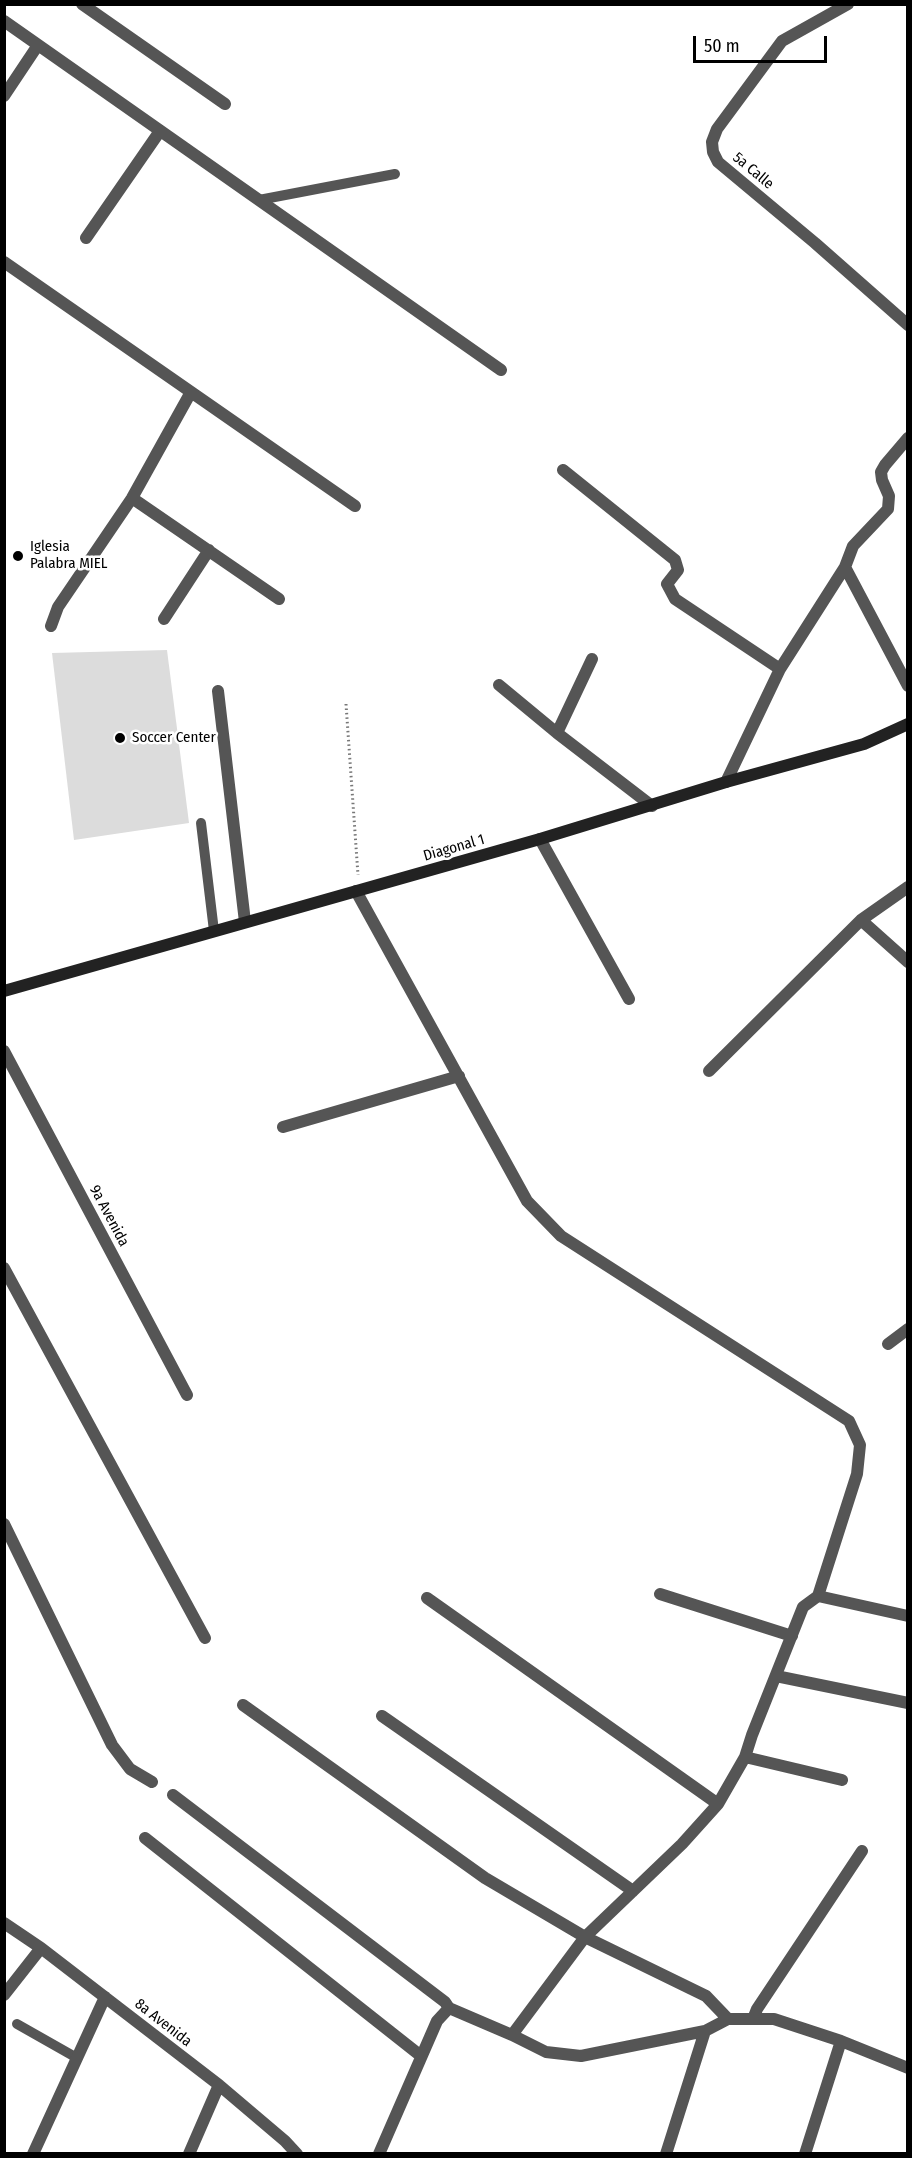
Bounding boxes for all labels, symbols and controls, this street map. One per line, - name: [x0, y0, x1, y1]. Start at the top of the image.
- scale bar: [696, 24, 830, 62]
- text: 50 m: [704, 35, 740, 57]
- street label: 5a Calle: [729, 149, 777, 193]
- place label: Iglesia Palabra MIEL: [30, 538, 107, 573]
- marker: Iglesia Palabra MIEL: [11, 549, 25, 563]
- place label: Soccer Center: [132, 729, 216, 747]
- marker: Soccer Center: [113, 731, 127, 745]
- street label: Diagonal 1: [421, 831, 487, 865]
- street label: 9a Avenida: [85, 1182, 133, 1250]
- street label: 8a Avenida: [131, 1995, 195, 2051]

